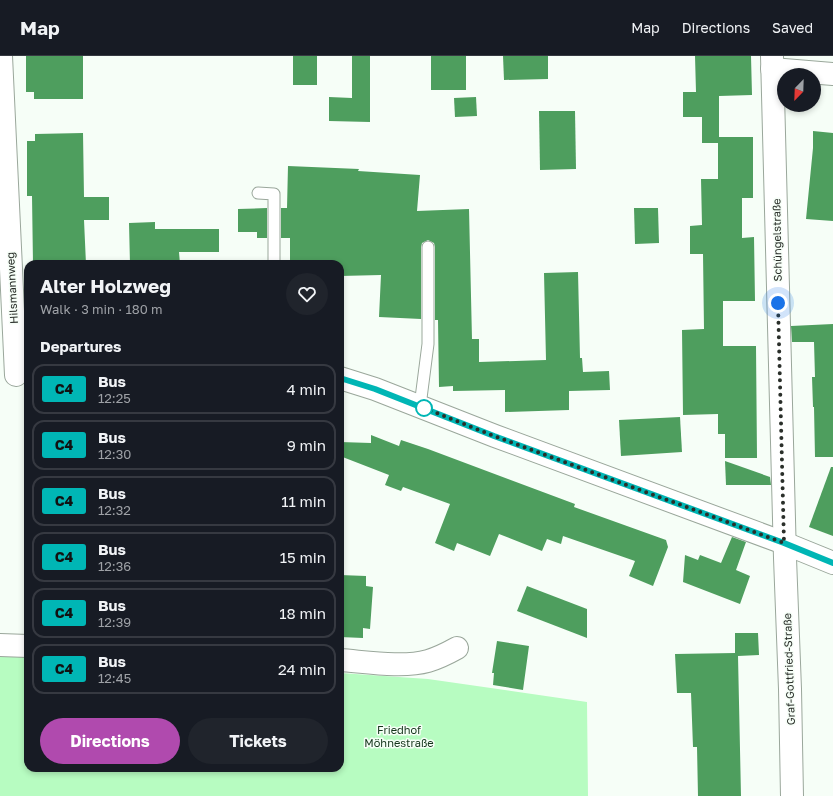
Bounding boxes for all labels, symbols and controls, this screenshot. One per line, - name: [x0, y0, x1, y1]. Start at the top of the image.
- text: Map: [20, 16, 60, 39]
- text: Map: [631, 19, 660, 36]
- text: Directions: [682, 19, 750, 36]
- text: Saved: [772, 19, 813, 36]
- north arrow: [777, 68, 821, 112]
- map controls: [777, 68, 821, 112]
- street label: Schüngelstraße: [769, 198, 784, 282]
- street label: Hilsmannweg: [3, 252, 20, 324]
- button: heart: [286, 273, 328, 315]
- text: Alter Holzweg: [40, 274, 171, 297]
- your location: [768, 293, 788, 313]
- text: Walk · 3 min · 180 m: [40, 301, 163, 317]
- text: Departures: [40, 337, 121, 355]
- text: Bus: [98, 372, 126, 390]
- text: C4: [55, 380, 73, 397]
- text: 4 min: [287, 380, 326, 398]
- text: 12:25: [98, 390, 131, 406]
- unlabelled marker: [415, 399, 433, 417]
- text: Bus: [98, 428, 126, 446]
- text: C4: [55, 436, 73, 453]
- text: 9 min: [287, 436, 326, 454]
- text: 12:30: [98, 446, 131, 462]
- text: Bus: [98, 484, 126, 502]
- text: C4: [55, 492, 73, 509]
- text: 11 min: [281, 492, 326, 510]
- text: 12:32: [98, 502, 131, 518]
- text: Bus: [98, 540, 126, 558]
- text: C4: [55, 548, 73, 565]
- text: 15 min: [280, 548, 326, 566]
- text: 12:36: [98, 558, 131, 574]
- text: Bus: [98, 596, 126, 614]
- text: C4: [55, 604, 73, 621]
- text: 18 min: [279, 604, 326, 622]
- street label: Graf-Gottfried-Straße: [780, 613, 797, 725]
- text: 12:39: [98, 614, 131, 630]
- text: Bus: [98, 652, 126, 670]
- text: C4: [55, 660, 73, 677]
- text: 24 min: [278, 660, 326, 678]
- text: 12:45: [98, 670, 131, 686]
- button: Directions: [40, 718, 180, 764]
- button: Tickets: [188, 718, 328, 764]
- park label: Friedhof Möhnestraße: [364, 723, 434, 749]

